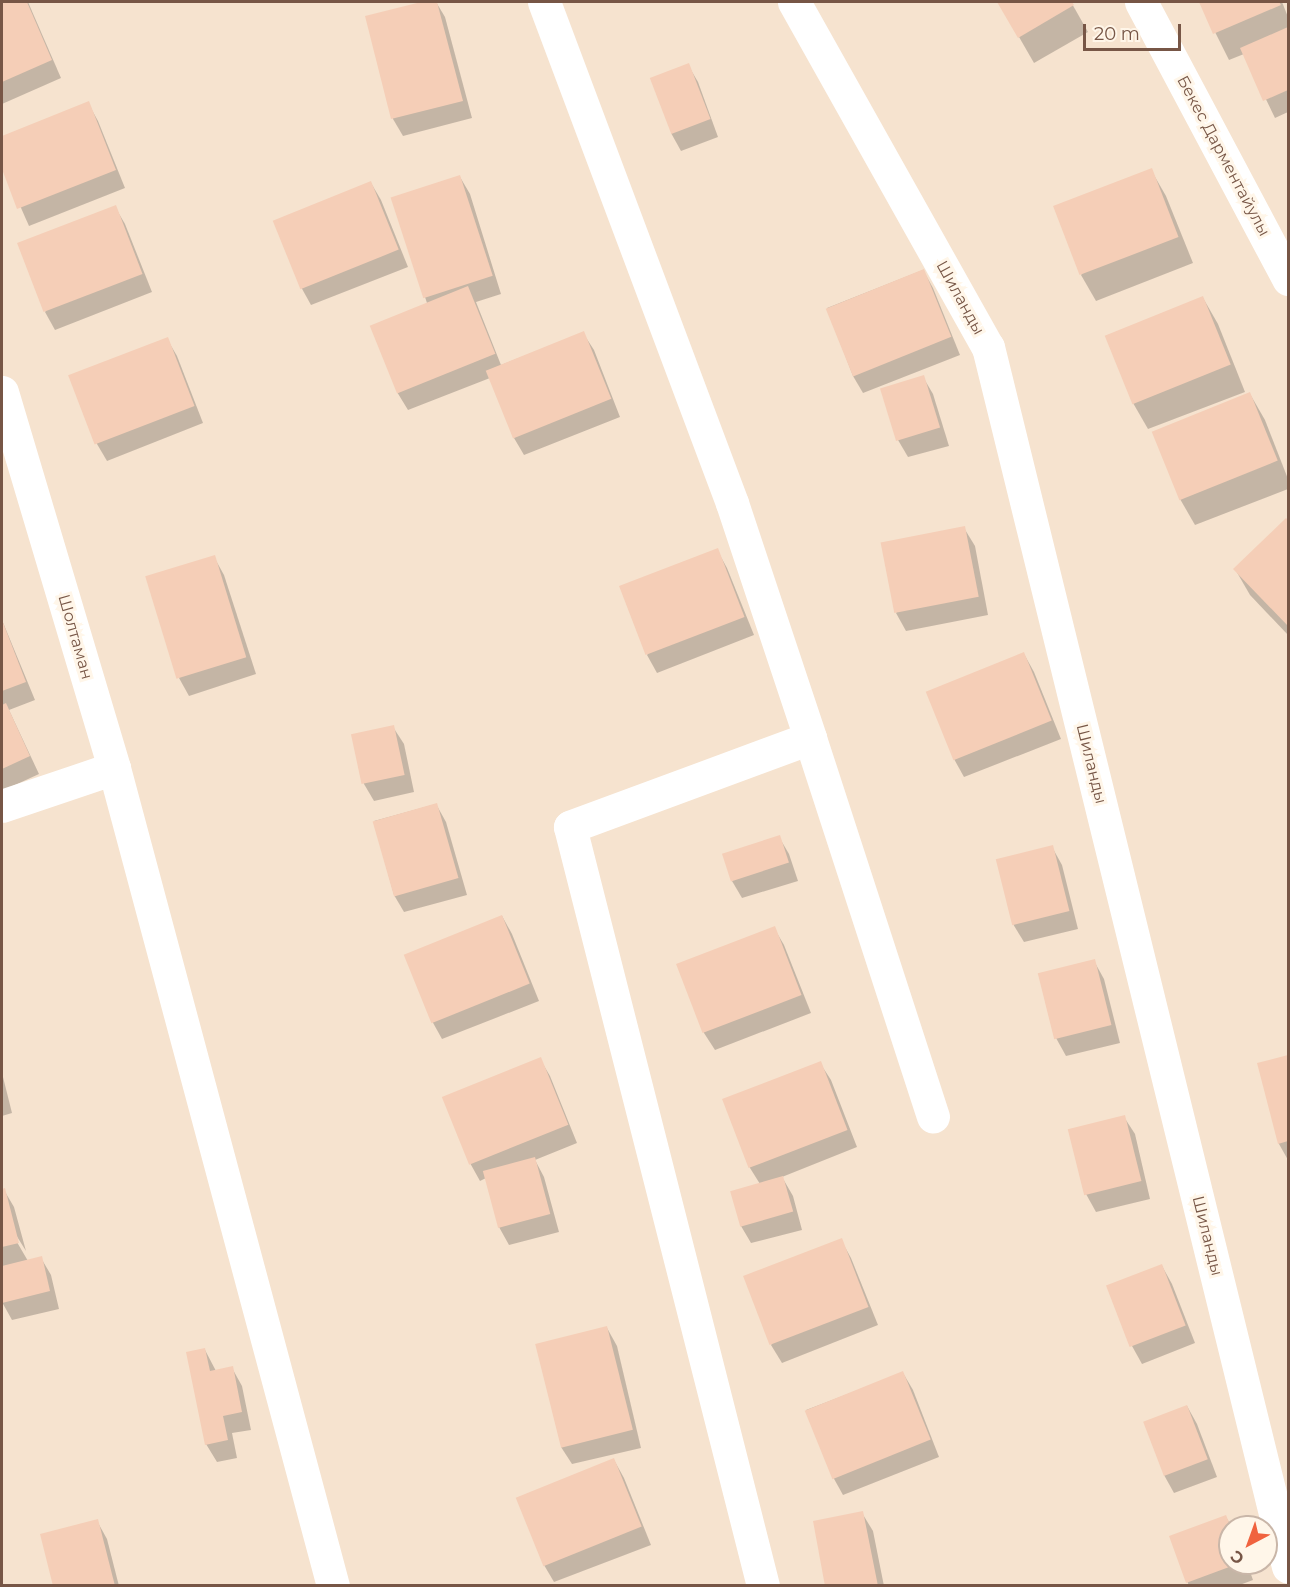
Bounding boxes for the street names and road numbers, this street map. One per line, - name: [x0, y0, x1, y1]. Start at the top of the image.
- street label: Бекес Дарментайулы: [1172, 72, 1274, 240]
- street label: Шиланды: [932, 258, 988, 338]
- street label: Шолтаман: [54, 592, 96, 682]
- street label: Шиланды: [1072, 722, 1110, 806]
- street label: Шиланды: [1188, 1194, 1226, 1278]

